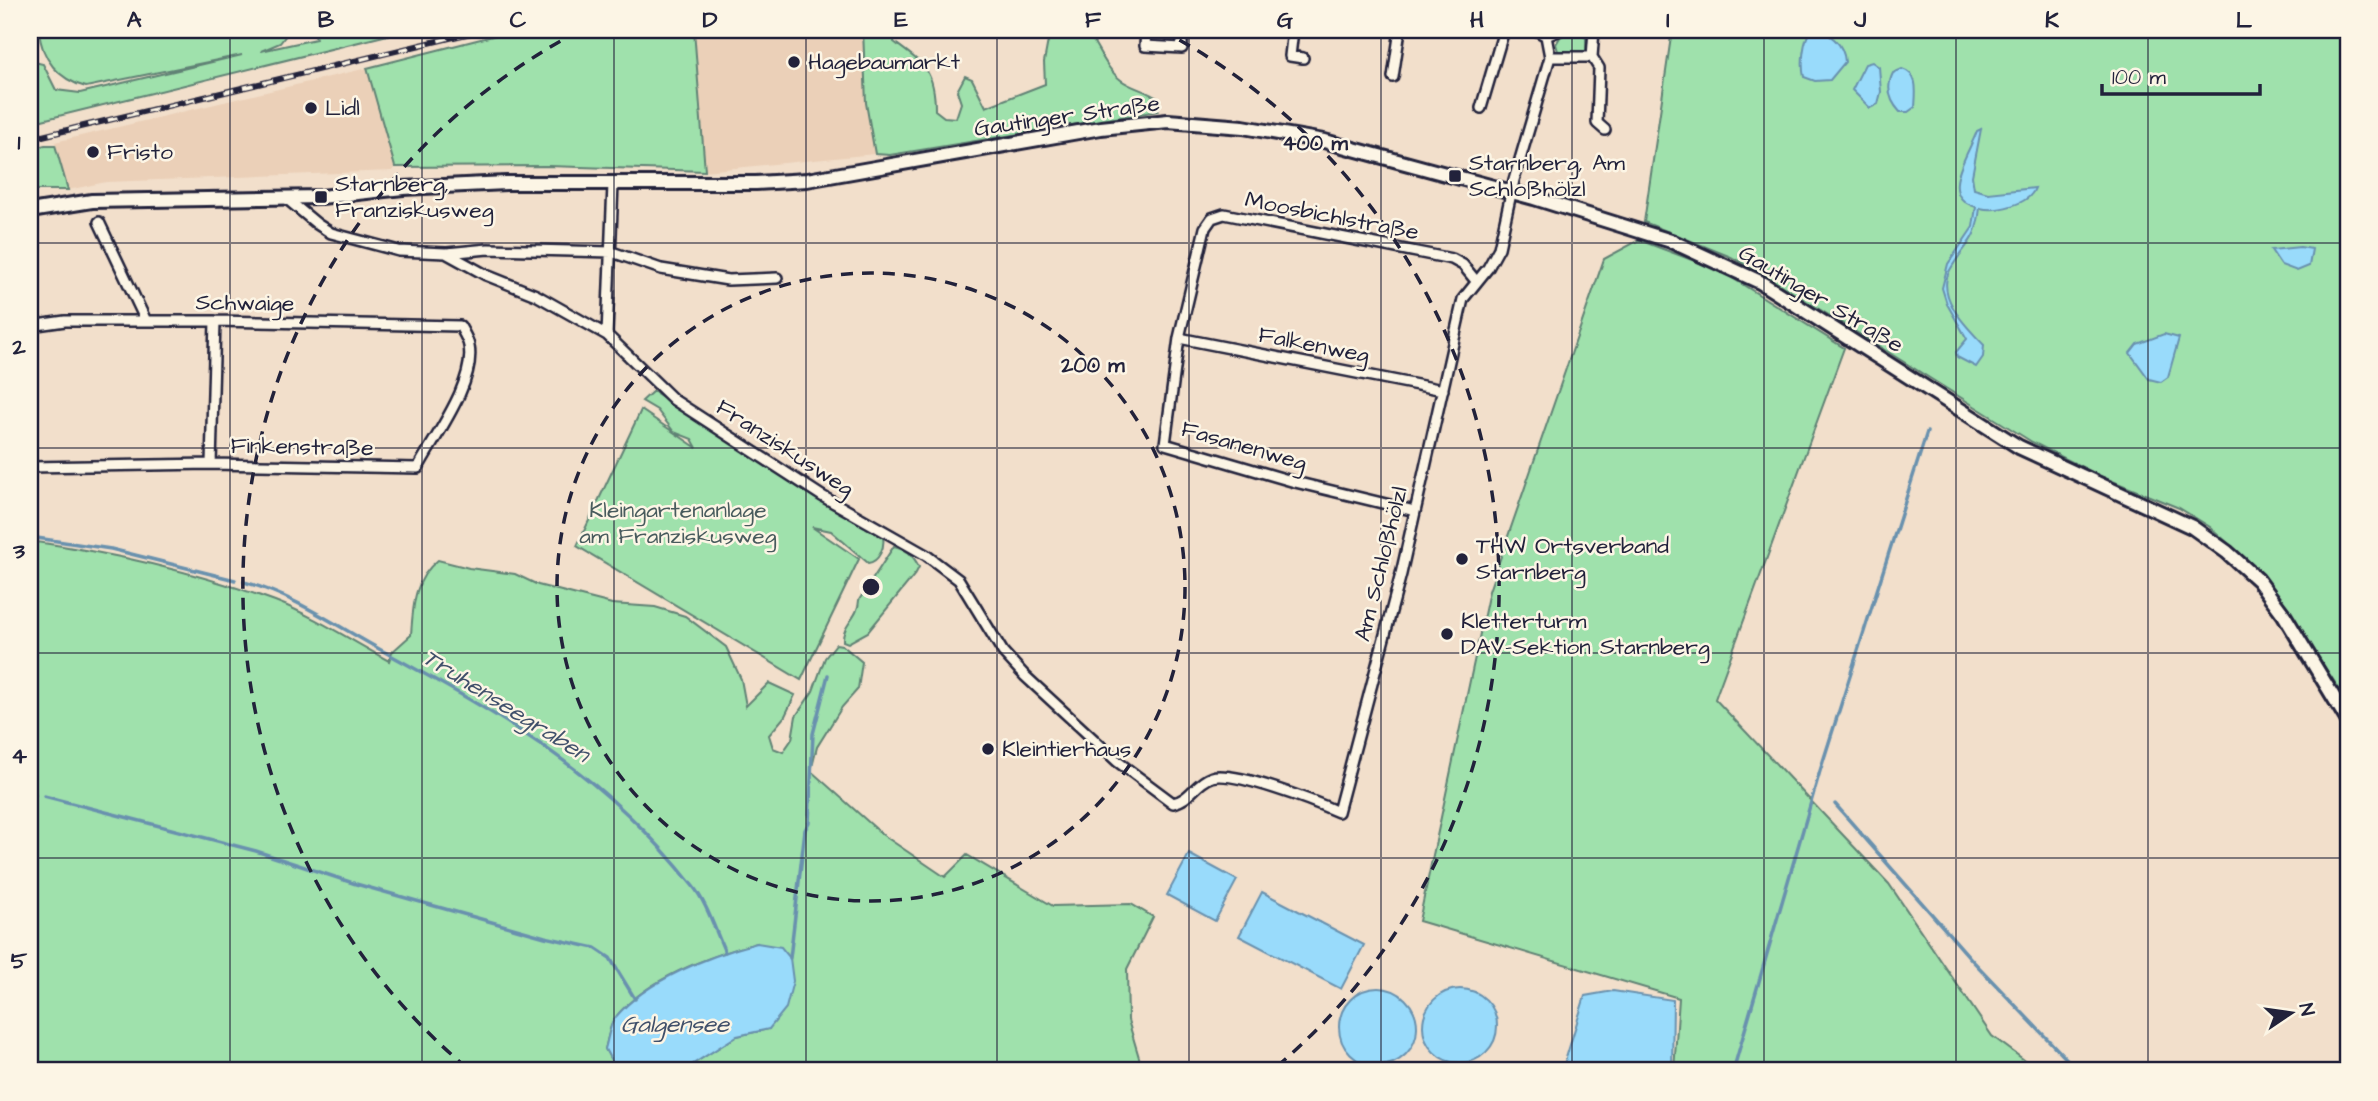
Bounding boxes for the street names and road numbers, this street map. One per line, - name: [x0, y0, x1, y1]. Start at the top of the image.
- street label: Gautinger Straße: [972, 87, 1162, 146]
- street label: Moosbichlstraße: [1242, 183, 1422, 249]
- street label: Gautinger Straße: [1732, 237, 1909, 362]
- street label: Schwaige: [195, 286, 295, 321]
- street label: Falkenweg: [1256, 319, 1372, 372]
- street label: Franziskusweg: [709, 391, 860, 505]
- street label: Fasanenweg: [1177, 413, 1311, 480]
- street label: Finkenstraße: [230, 430, 374, 464]
- street label: Am Schloßhölzl: [1346, 483, 1416, 645]

